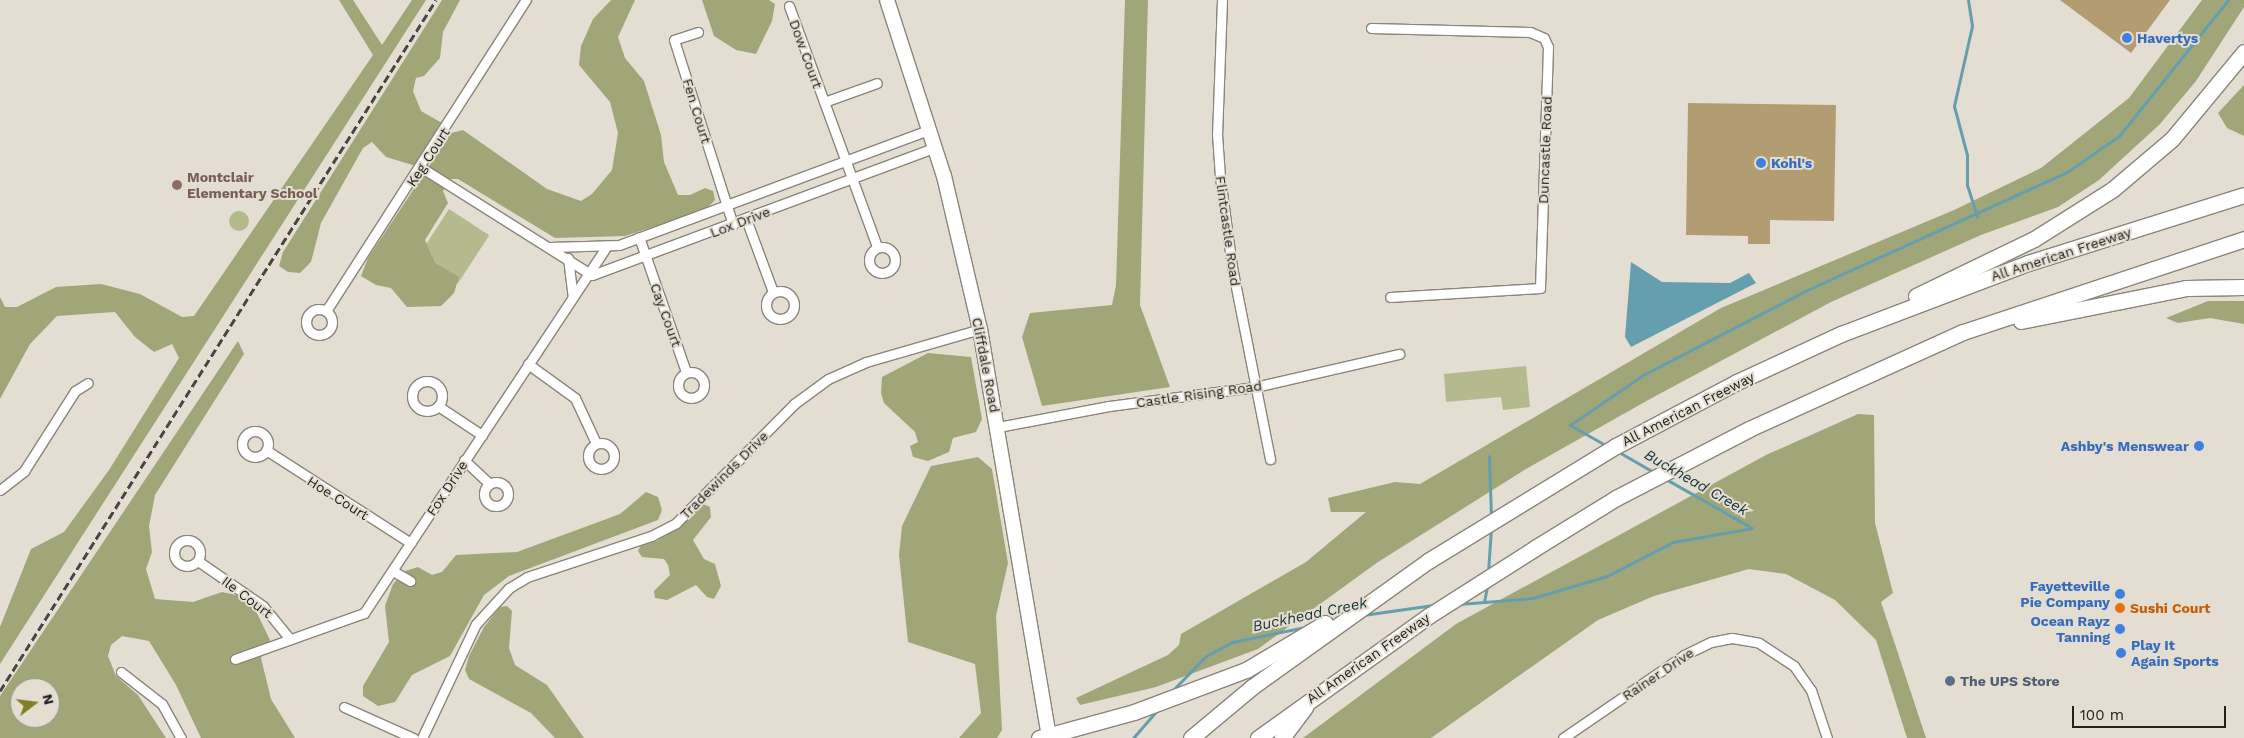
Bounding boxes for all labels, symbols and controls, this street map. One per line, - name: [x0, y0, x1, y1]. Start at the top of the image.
- street label: Dow Court: [786, 17, 826, 91]
- place label: Havertys: [2137, 30, 2198, 46]
- marker: Havertys: [2121, 32, 2133, 44]
- street label: Fen Court: [679, 76, 715, 146]
- street label: Duncastle Road: [1535, 96, 1555, 204]
- street label: Keg Court: [403, 124, 453, 190]
- place label: Kohl's: [1771, 155, 1812, 171]
- marker: Kohl's: [1755, 157, 1767, 169]
- place label: Montclair Elementary School: [187, 169, 318, 202]
- street label: Flintcastle Road: [1212, 175, 1244, 287]
- marker: Montclair Elementary School: [171, 179, 183, 191]
- street label: Lox Drive: [707, 203, 773, 241]
- street label: All American Freeway: [1988, 223, 2134, 285]
- street label: Cay Court: [647, 281, 685, 349]
- street label: Cliffdale Road: [969, 316, 1003, 414]
- street label: All American Freeway: [1618, 368, 1758, 450]
- street label: Castle Rising Road: [1135, 377, 1263, 411]
- street label: Tradewinds Drive: [677, 428, 771, 522]
- place label: Ashby's Menswear: [2061, 438, 2189, 454]
- marker: Ashby's Menswear: [2193, 440, 2205, 452]
- water label: Buckhead Creek: [1641, 446, 1751, 520]
- street label: Fox Drive: [423, 457, 471, 519]
- street label: Hoe Court: [304, 473, 372, 523]
- street label: Ile Court: [218, 573, 276, 621]
- place label: Fayetteville Pie Company: [2020, 578, 2110, 610]
- marker: Fayetteville Pie Company: [2114, 588, 2126, 600]
- water label: Buckhead Creek: [1251, 594, 1369, 636]
- place label: Sushi Court: [2130, 600, 2210, 616]
- marker: Sushi Court: [2114, 602, 2126, 614]
- street label: All American Freeway: [1303, 609, 1433, 707]
- place label: Ocean Rayz Tanning: [2030, 613, 2110, 646]
- marker: Ocean Rayz Tanning: [2114, 623, 2126, 635]
- place label: Play It Again Sports: [2131, 637, 2219, 670]
- street label: Rainer Drive: [1619, 644, 1697, 704]
- marker: Play It Again Sports: [2115, 647, 2127, 659]
- place label: The UPS Store: [1960, 673, 2060, 689]
- marker: The UPS Store: [1944, 675, 1956, 687]
- north arrow: [10, 678, 60, 728]
- text: N: [39, 692, 58, 706]
- scale bar: [2074, 696, 2228, 728]
- text: 100 m: [2080, 706, 2124, 724]

